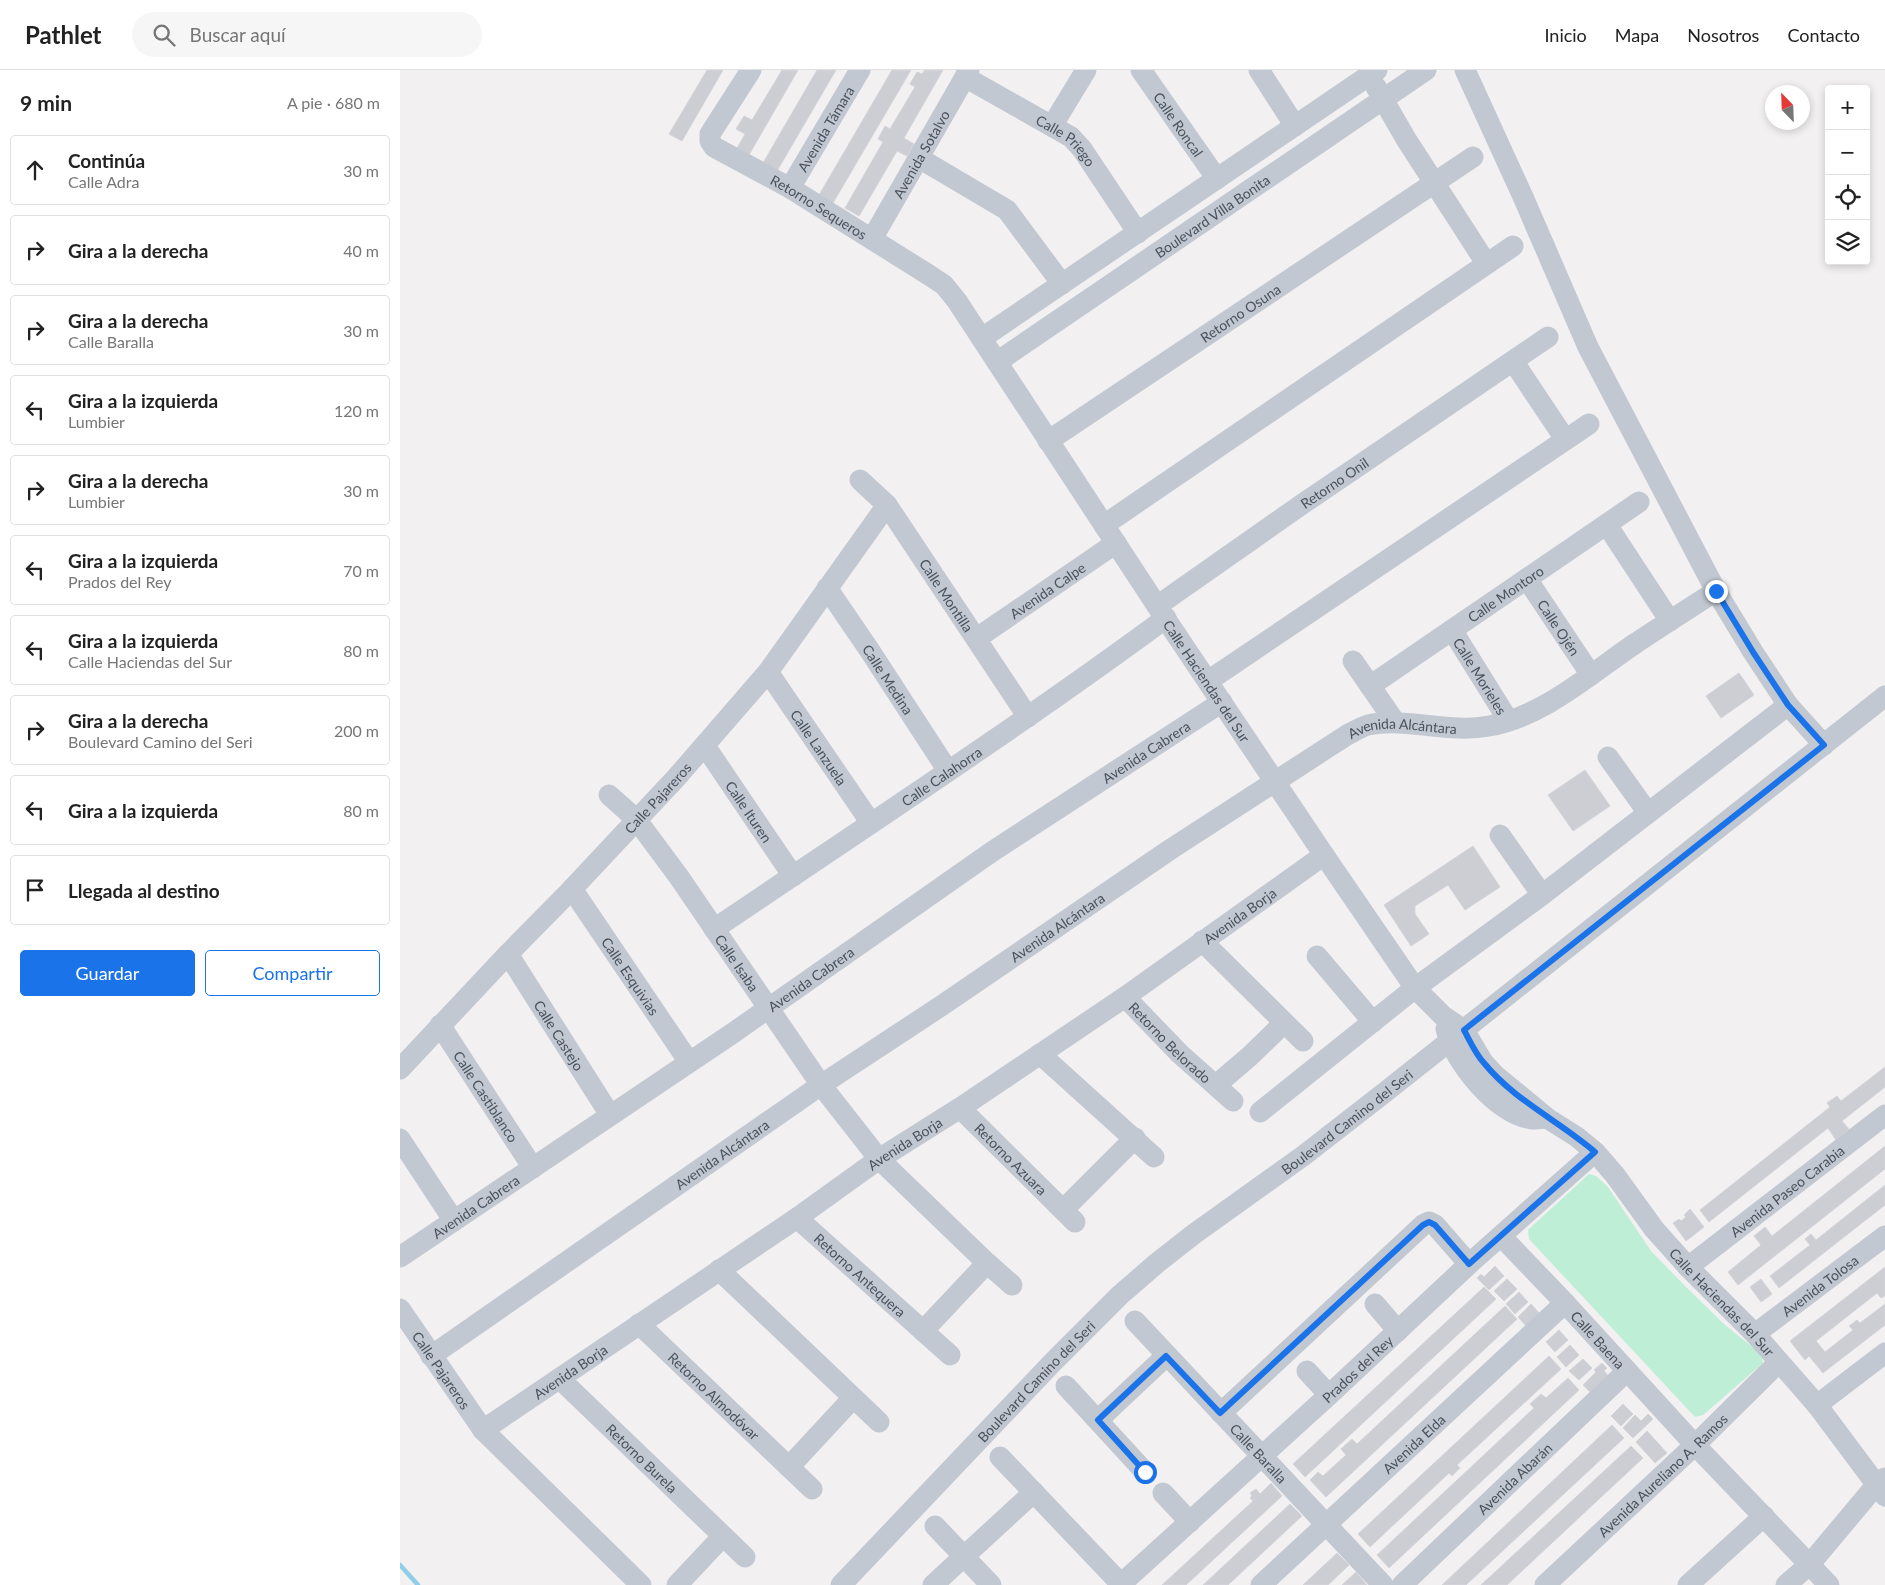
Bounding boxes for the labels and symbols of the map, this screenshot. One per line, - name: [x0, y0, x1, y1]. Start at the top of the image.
- street label: Avenida Támara: [793, 83, 857, 175]
- north arrow: [1765, 85, 1810, 130]
- street label: Calle Roncal: [1150, 89, 1207, 160]
- street label: Avenida Sotalvo: [889, 107, 953, 201]
- street label: Calle Priego: [1033, 111, 1099, 169]
- street label: Retorno Sequeros: [768, 171, 870, 243]
- street label: Boulevard Villa Bonita: [1151, 171, 1273, 261]
- street label: Retorno Osuna: [1197, 280, 1283, 346]
- street label: Retorno Onil: [1297, 453, 1371, 512]
- street label: Calle Montilla: [916, 555, 977, 635]
- street label: Avenida Calpe: [1006, 558, 1088, 622]
- street label: Calle Montoro: [1464, 561, 1547, 625]
- route end: [1705, 580, 1728, 603]
- street label: Calle Ojén: [1534, 596, 1584, 658]
- street label: Calle Haciendas del Sur: [1160, 616, 1254, 745]
- street label: Calle Morieles: [1450, 634, 1511, 717]
- street label: Calle Medina: [859, 641, 917, 718]
- street label: Calle Lanzuela: [788, 706, 851, 788]
- street label: Avenida Alcántara: [1344, 714, 1457, 742]
- street label: Avenida Cabrera: [1099, 717, 1193, 786]
- street label: Calle Calahorra: [898, 743, 985, 809]
- street label: Calle Pajareros: [620, 759, 694, 837]
- street label: Calle Ituren: [722, 777, 776, 845]
- street label: Avenida Borja: [1200, 884, 1279, 947]
- street label: Avenida Alcántara: [1007, 889, 1107, 965]
- street label: Calle Isaba: [712, 931, 763, 994]
- street label: Calle Esquivias: [598, 934, 663, 1018]
- street label: Avenida Cabrera: [764, 943, 857, 1015]
- street label: Calle Castejo: [531, 997, 588, 1073]
- street label: Retorno Belorado: [1126, 998, 1215, 1086]
- street label: Calle Castiblanco: [450, 1047, 522, 1145]
- street label: Boulevard Camino del Seri: [1277, 1065, 1416, 1178]
- street label: Avenida Borja: [864, 1113, 945, 1173]
- street label: Avenida Alcántara: [671, 1115, 772, 1193]
- street label: Retorno Azuara: [971, 1119, 1051, 1198]
- street label: Avenida Paseo Carabia: [1727, 1141, 1847, 1240]
- street label: Avenida Cabrera: [429, 1171, 522, 1242]
- street label: Retorno Antequera: [811, 1229, 910, 1320]
- street label: Calle Haciendas del Sur: [1666, 1244, 1778, 1359]
- street label: Avenida Tolosa: [1778, 1251, 1861, 1320]
- street label: Calle Baena: [1568, 1307, 1629, 1372]
- street label: Boulevard Camino del Seri: [973, 1317, 1098, 1445]
- street label: Calle Pajareros: [409, 1328, 474, 1412]
- street label: Prados del Rey: [1318, 1331, 1397, 1406]
- street label: Avenida Borja: [530, 1340, 610, 1402]
- street label: Retorno Almodóvar: [665, 1348, 763, 1443]
- street label: Avenida Elda: [1379, 1410, 1448, 1477]
- street label: Avenida Aureliano A. Ramos: [1594, 1410, 1731, 1540]
- street label: Retorno Burela: [603, 1420, 681, 1496]
- street label: Calle Baralla: [1227, 1420, 1291, 1486]
- street label: Avenida Abarán: [1473, 1439, 1555, 1518]
- route start: [1134, 1461, 1157, 1484]

